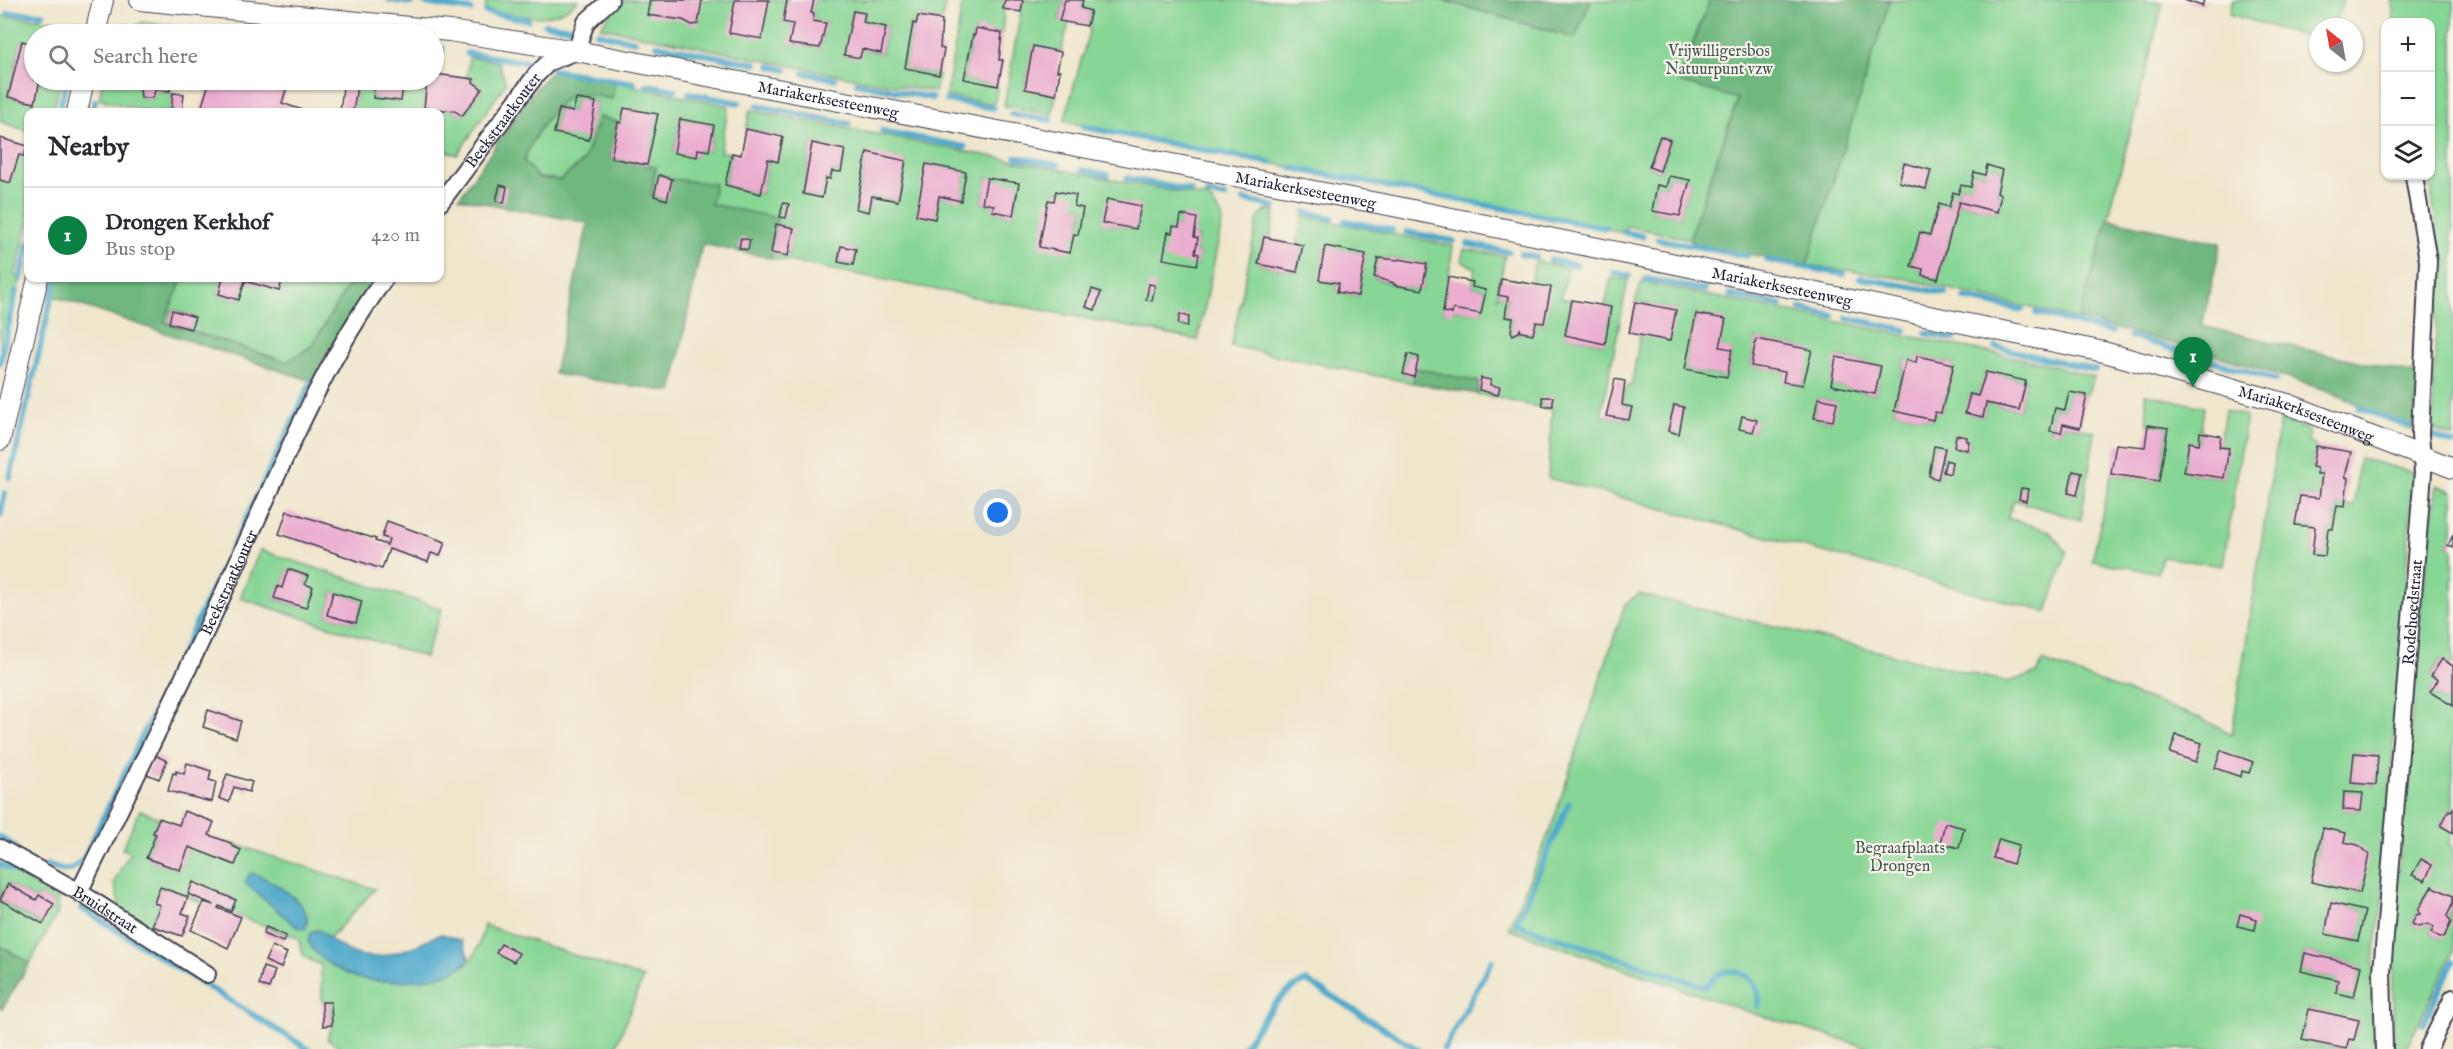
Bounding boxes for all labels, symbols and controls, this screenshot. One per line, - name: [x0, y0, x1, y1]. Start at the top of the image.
- north arrow: [2309, 18, 2363, 72]
- map controls: [2381, 18, 2435, 180]
- button: +: [2381, 18, 2435, 72]
- search box: [24, 24, 444, 90]
- icon: search: [45, 41, 78, 74]
- park label: Vrijwilligersbos Natuurpunt vzw: [1665, 42, 1773, 80]
- text: Search here: [93, 43, 198, 71]
- street label: Beekstraatkouter: [462, 69, 546, 173]
- button: −: [2381, 72, 2435, 126]
- street label: Mariakerksesteenweg: [756, 78, 900, 124]
- button: layers: [2381, 126, 2435, 180]
- text: Nearby: [48, 131, 129, 164]
- street label: Mariakerksesteenweg: [1233, 168, 1378, 215]
- text: Drongen Kerkhof: [105, 209, 270, 237]
- text: 1: [64, 223, 71, 248]
- text: 420 m: [371, 223, 420, 248]
- text: Bus stop: [105, 237, 175, 262]
- street label: Mariakerksesteenweg: [1710, 264, 1854, 312]
- pin: 1: [2174, 338, 2212, 387]
- street label: Mariakerksesteenweg: [2236, 382, 2377, 448]
- your location: [983, 498, 1012, 527]
- street label: Beekstraatkouter: [197, 527, 263, 639]
- street label: Rodehoedstraat: [2399, 558, 2428, 666]
- park label: Begraafplaats Drongen: [1855, 839, 1945, 877]
- street label: Bruidstraat: [68, 882, 141, 939]

